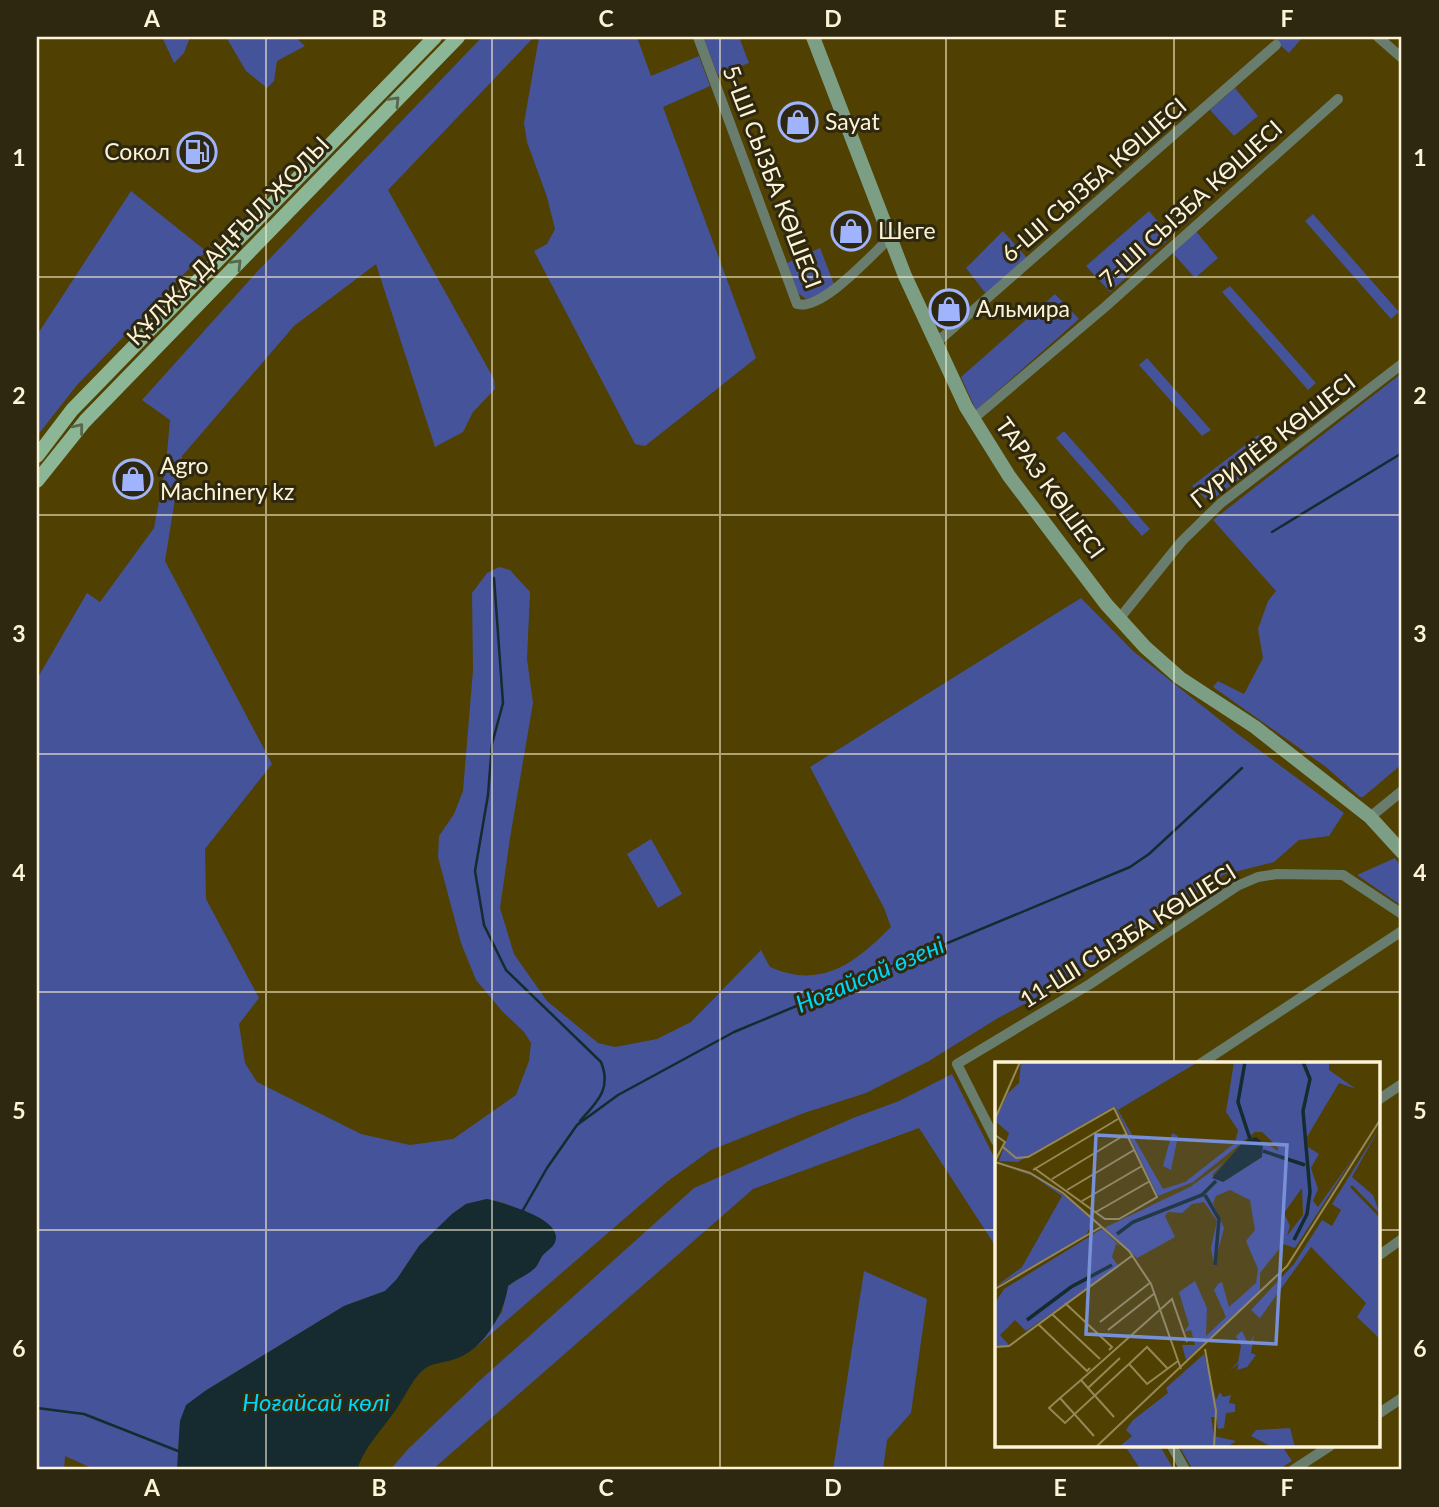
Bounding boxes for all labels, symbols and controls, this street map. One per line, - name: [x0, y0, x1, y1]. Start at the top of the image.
- text: A: [143, 4, 161, 32]
- text: B: [371, 4, 387, 32]
- text: C: [598, 4, 614, 32]
- text: D: [824, 4, 842, 32]
- text: E: [1053, 4, 1067, 32]
- text: F: [1280, 4, 1294, 32]
- street label: 5-ШІ СЫЗБА КӨШЕСІ: [718, 61, 828, 292]
- street label: 6-ШІ СЫЗБА КӨШЕСІ: [995, 91, 1192, 267]
- one-way arrow: [387, 96, 400, 109]
- shop icon: Sayat: [777, 101, 819, 143]
- place label: Sayat: [825, 107, 880, 135]
- street label: 7-ШІ СЫЗБА КӨШЕСІ: [1093, 114, 1287, 293]
- street label: ҚҰЛЖА ДАҢҒЫЛ ЖОЛЫ: [120, 130, 334, 351]
- fuel station icon: Сокол: [176, 131, 218, 173]
- place label: Сокол: [104, 137, 170, 165]
- text: 1: [12, 143, 26, 171]
- text: 1: [1413, 143, 1427, 171]
- shop icon: Шеге: [830, 210, 872, 252]
- place label: Шеге: [878, 216, 936, 244]
- one-way arrow: [228, 259, 241, 272]
- shop icon: Альмира: [928, 288, 970, 330]
- place label: Альмира: [976, 294, 1070, 322]
- street label: ГУРИЛЁВ КӨШЕСІ: [1184, 367, 1360, 513]
- text: 2: [12, 381, 26, 409]
- text: 2: [1413, 381, 1427, 409]
- street label: ТАРАЗ КӨШЕСІ: [990, 411, 1111, 563]
- one-way arrow: [71, 423, 83, 436]
- place label: Agro Machinery kz: [160, 451, 294, 505]
- shop icon: Agro Machinery kz: [112, 458, 154, 500]
- text: 3: [12, 619, 26, 647]
- text: 3: [1413, 619, 1427, 647]
- street label: 11-ШІ СЫЗБА КӨШЕСІ: [1014, 857, 1241, 1013]
- text: 4: [12, 858, 26, 886]
- text: 4: [1413, 858, 1427, 886]
- water label: Ноғайсай өзені: [791, 929, 948, 1018]
- inset map: [995, 1062, 1380, 1448]
- text: 5: [12, 1096, 26, 1124]
- text: 5: [1413, 1096, 1427, 1124]
- text: 6: [12, 1334, 26, 1362]
- text: 6: [1413, 1334, 1427, 1362]
- water label: Ноғайсай көлі: [242, 1387, 390, 1416]
- text: A: [143, 1473, 161, 1501]
- text: B: [371, 1473, 387, 1501]
- text: C: [598, 1473, 614, 1501]
- text: D: [824, 1473, 842, 1501]
- text: E: [1053, 1473, 1067, 1501]
- text: F: [1280, 1473, 1294, 1501]

